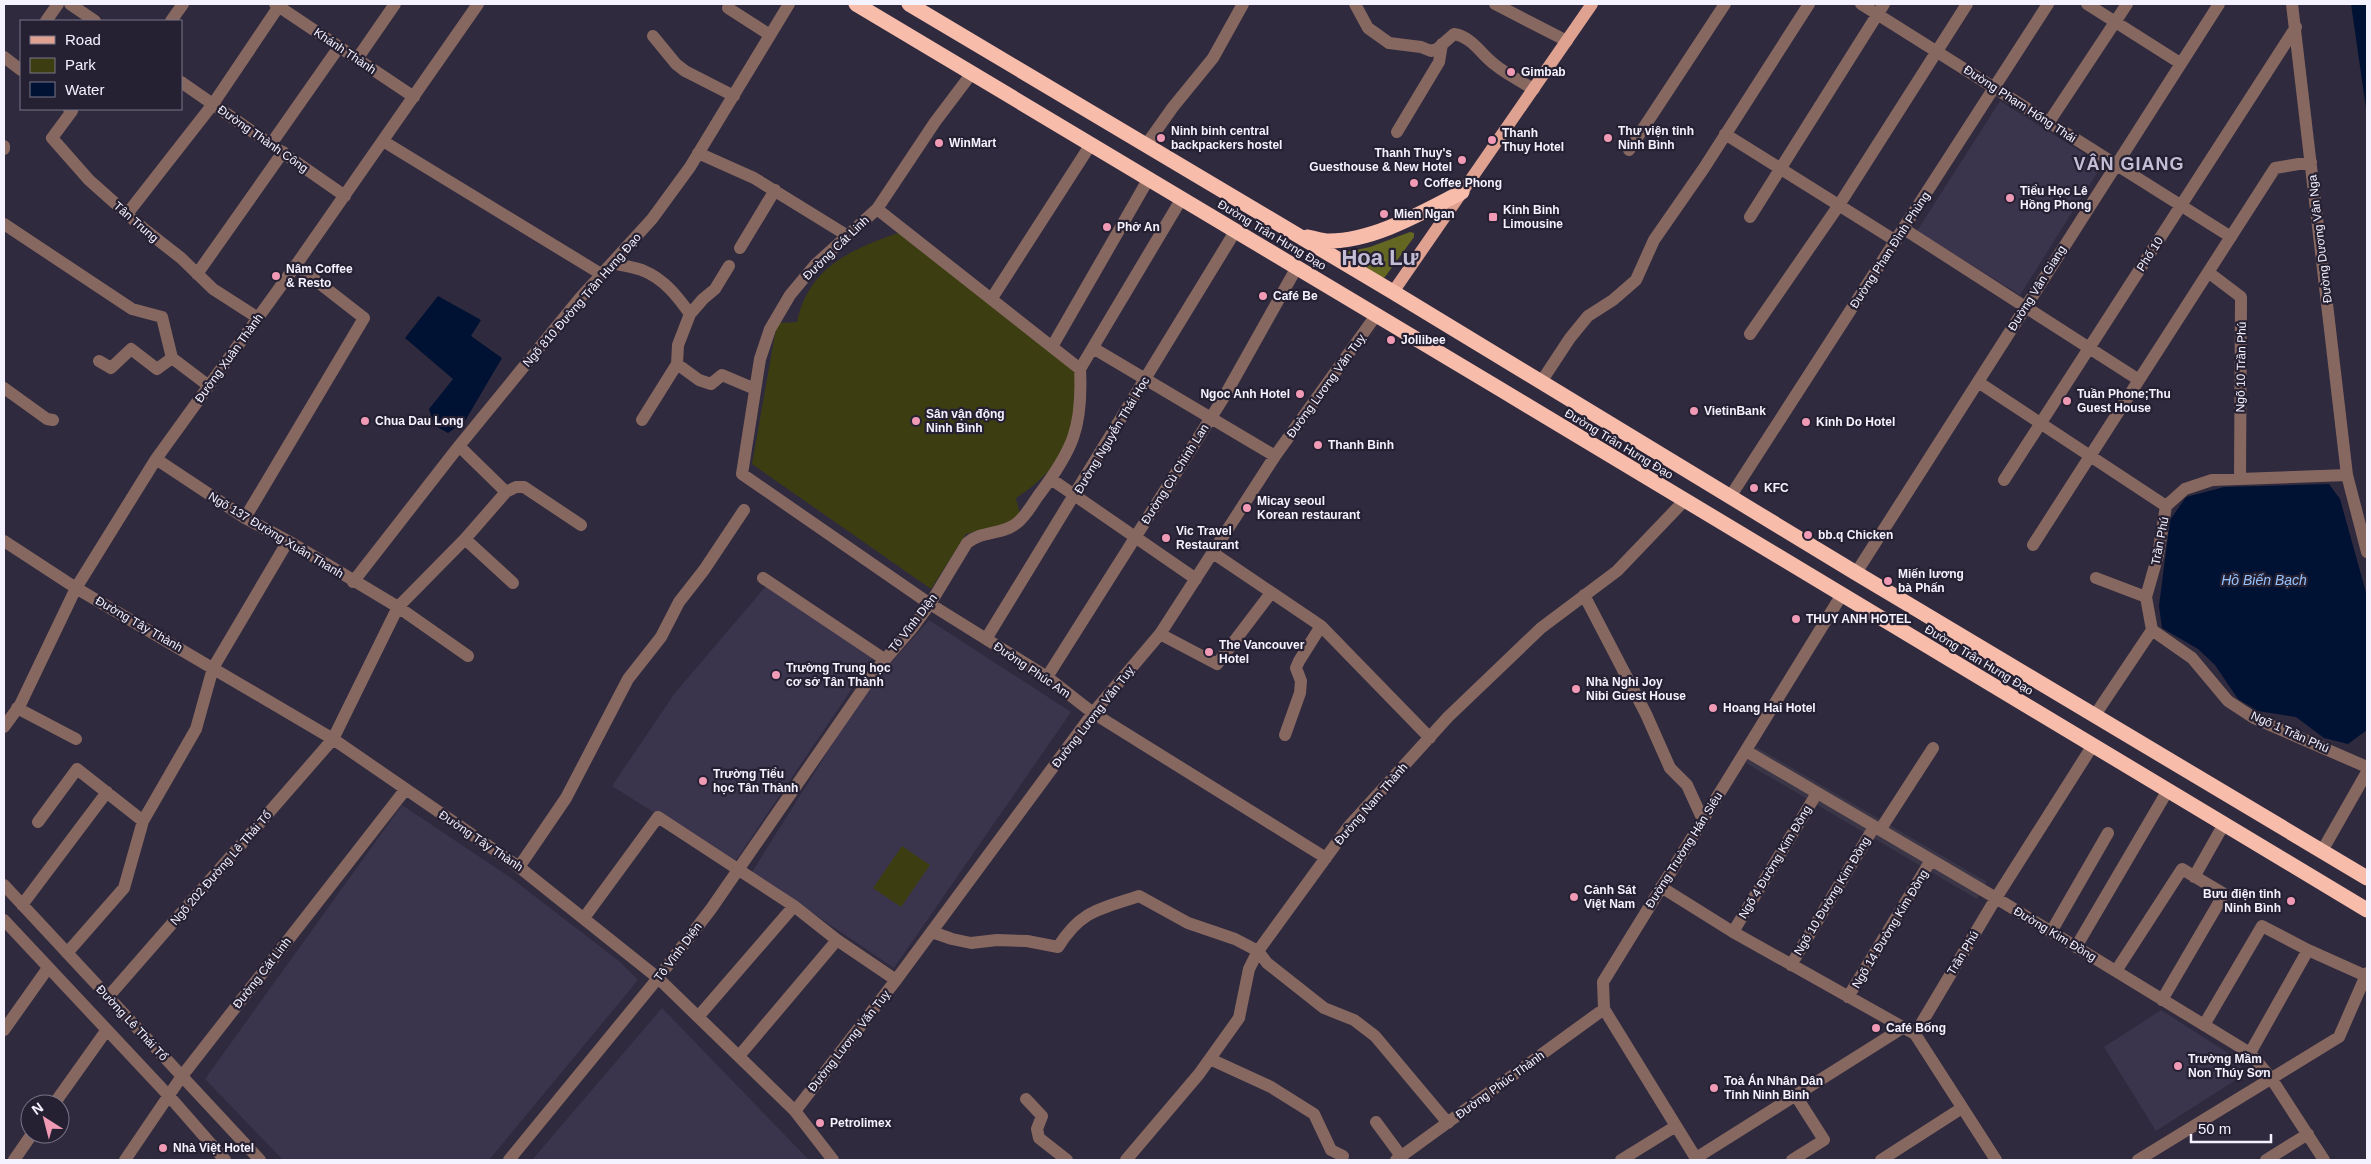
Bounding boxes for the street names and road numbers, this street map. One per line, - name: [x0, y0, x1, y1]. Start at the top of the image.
- street label: Khánh Thành: [311, 25, 379, 77]
- street label: Đường Phạm Hống Thái: [1961, 62, 2079, 146]
- street label: Đường Thành Công: [215, 103, 311, 175]
- street label: Đường Dương Vân Nga: [2305, 174, 2335, 304]
- street label: Đường Phan Đình Phùng: [1847, 189, 1933, 311]
- street label: Đường Trân Hưng Đạo: [1215, 197, 1329, 273]
- street label: Tân Trung: [111, 199, 161, 245]
- street label: Đường Cát Linh: [800, 213, 872, 283]
- street label: Ngõ 810 Đường Trần Hưng Đạo: [520, 230, 644, 370]
- street label: Phố 10: [2134, 234, 2166, 274]
- street label: Đường Vân Giang: [2005, 243, 2069, 333]
- street label: Đường Xuân Thành: [192, 311, 266, 405]
- street label: Ngõ 10 Trần Phú: [2233, 322, 2249, 412]
- street label: Đường Lương Văn Tuỵ: [1284, 332, 1368, 440]
- street label: Đường Nguyễn Thái Học: [1071, 374, 1152, 496]
- street label: Đường Trân Hưng Đạo: [1562, 406, 1676, 482]
- street label: Đường Cù Chính Lan: [1139, 421, 1211, 527]
- street label: Ngõ 137 Đường Xuân Thanh: [206, 489, 346, 581]
- street label: Trần Phú: [2148, 516, 2172, 566]
- street label: Tô Vĩnh Diện: [886, 591, 940, 655]
- street label: Đường Tây Thành: [93, 593, 185, 655]
- street label: Đường Trân Hưng Đạo: [1922, 622, 2036, 698]
- street label: Đường Phúc Am: [991, 639, 1073, 701]
- street label: Đường Lương Văn Tuỵ: [1049, 664, 1137, 770]
- street label: Ngõ 1 Trần Phú: [2249, 709, 2331, 755]
- street label: Đường Nam Thành: [1332, 760, 1410, 848]
- street label: Đường Trường Hán Siêu: [1643, 790, 1725, 910]
- street label: Ngõ 4 Đường Kim Đồng: [1736, 803, 1814, 921]
- street label: Ngõ 202 Đường Lê Thái Tổ: [168, 808, 275, 928]
- street label: Đường Tây Thành: [436, 808, 526, 874]
- street label: Ngõ 10 Đường Kim Đồng: [1791, 834, 1873, 958]
- street label: Ngõ 14 Đường Kim Đồng: [1849, 867, 1931, 991]
- street label: Đường Kim Đồng: [2011, 904, 2099, 964]
- street label: Tô Vĩnh Diện: [651, 920, 705, 984]
- street label: Trần Phú: [1944, 928, 1982, 978]
- street label: Đường Cát Linh: [230, 935, 294, 1011]
- street label: Đường Lê Thái Tổ: [93, 982, 171, 1064]
- street label: Đường Lương Văn Tuỵ: [805, 988, 893, 1094]
- street label: Đường Phúc Thành: [1453, 1048, 1547, 1122]

